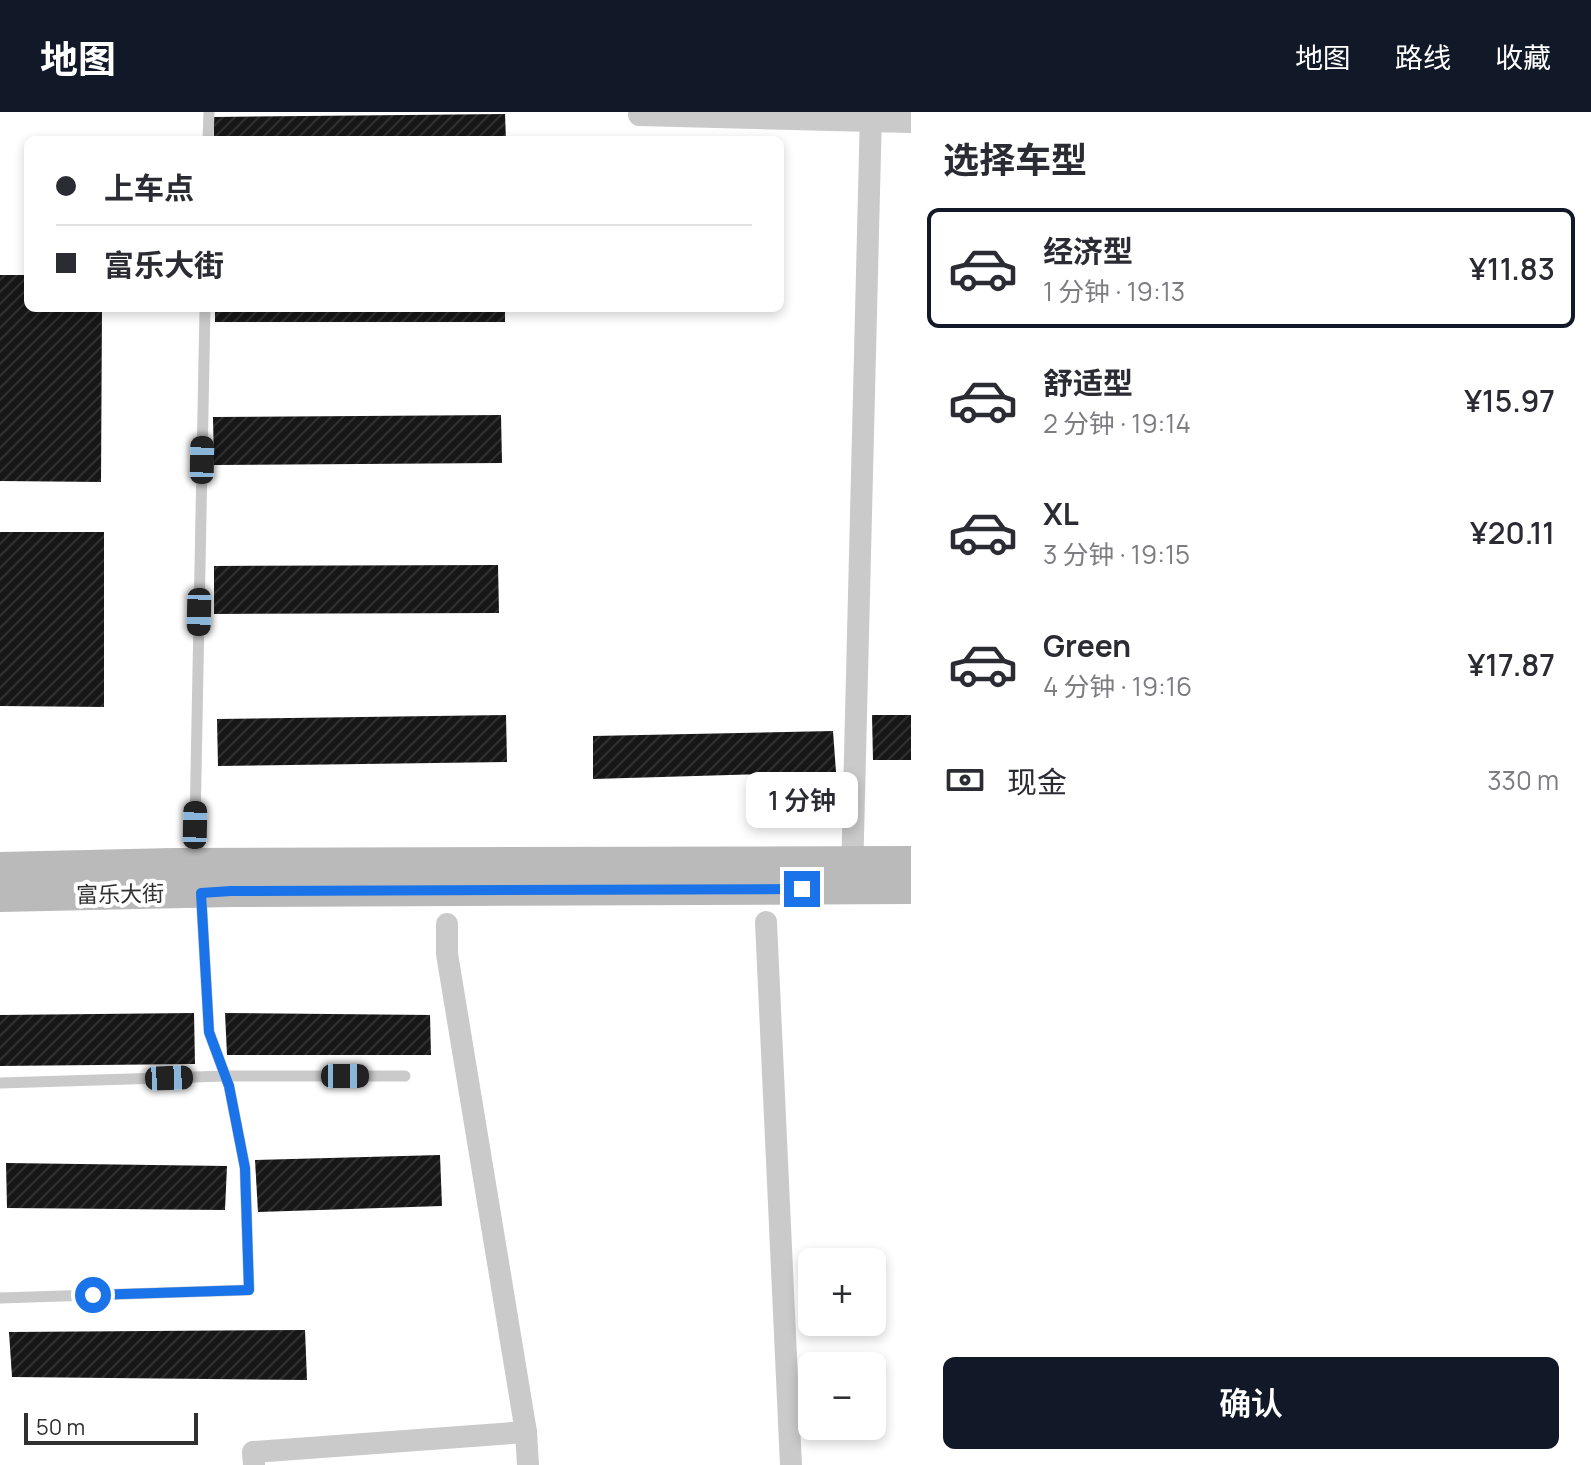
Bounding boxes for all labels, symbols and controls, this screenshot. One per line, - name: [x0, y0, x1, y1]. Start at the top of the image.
- text: 地图: [40, 32, 116, 84]
- text: 地图: [1295, 38, 1351, 76]
- text: 路线: [1395, 38, 1451, 76]
- text: 收藏: [1495, 38, 1551, 76]
- text: 选择车型: [943, 135, 1087, 184]
- text: 上车点: [104, 167, 194, 208]
- text: 经济型: [1043, 230, 1133, 271]
- icon: car: [947, 232, 1019, 304]
- text: 富乐大街: [104, 244, 224, 285]
- text: ¥11.83: [1469, 248, 1555, 289]
- text: 1 分钟 · 19:13: [1043, 273, 1185, 309]
- text: 舒适型: [1043, 362, 1133, 403]
- icon: car: [947, 364, 1019, 436]
- text: ¥15.97: [1464, 380, 1555, 421]
- text: 2 分钟 · 19:14: [1043, 405, 1191, 441]
- car: [190, 436, 214, 484]
- text: XL: [1043, 493, 1079, 534]
- icon: car: [947, 496, 1019, 568]
- text: ¥20.11: [1470, 512, 1555, 553]
- text: 3 分钟 · 19:15: [1043, 536, 1190, 572]
- car: [187, 588, 211, 636]
- text: Green: [1043, 625, 1131, 666]
- icon: car: [947, 628, 1019, 700]
- text: ¥17.87: [1468, 644, 1555, 685]
- text: 4 分钟 · 19:16: [1043, 668, 1192, 704]
- icon: cash: [943, 758, 987, 802]
- text: 现金: [1007, 761, 1067, 802]
- text: 330 m: [1487, 762, 1559, 798]
- callout: 1 分钟: [746, 773, 858, 829]
- text: 1 分钟: [768, 782, 836, 818]
- car: [183, 801, 207, 849]
- route end: [784, 871, 820, 907]
- street label: 富乐大街: [76, 878, 164, 910]
- car: [321, 1064, 369, 1088]
- car: [145, 1065, 193, 1091]
- map controls: [798, 1248, 886, 1440]
- button: +: [798, 1248, 886, 1336]
- route start: [75, 1277, 111, 1313]
- button: −: [798, 1352, 886, 1440]
- button: 确认: [943, 1357, 1559, 1449]
- scale bar: [24, 1409, 198, 1445]
- text: 50 m: [36, 1412, 85, 1442]

